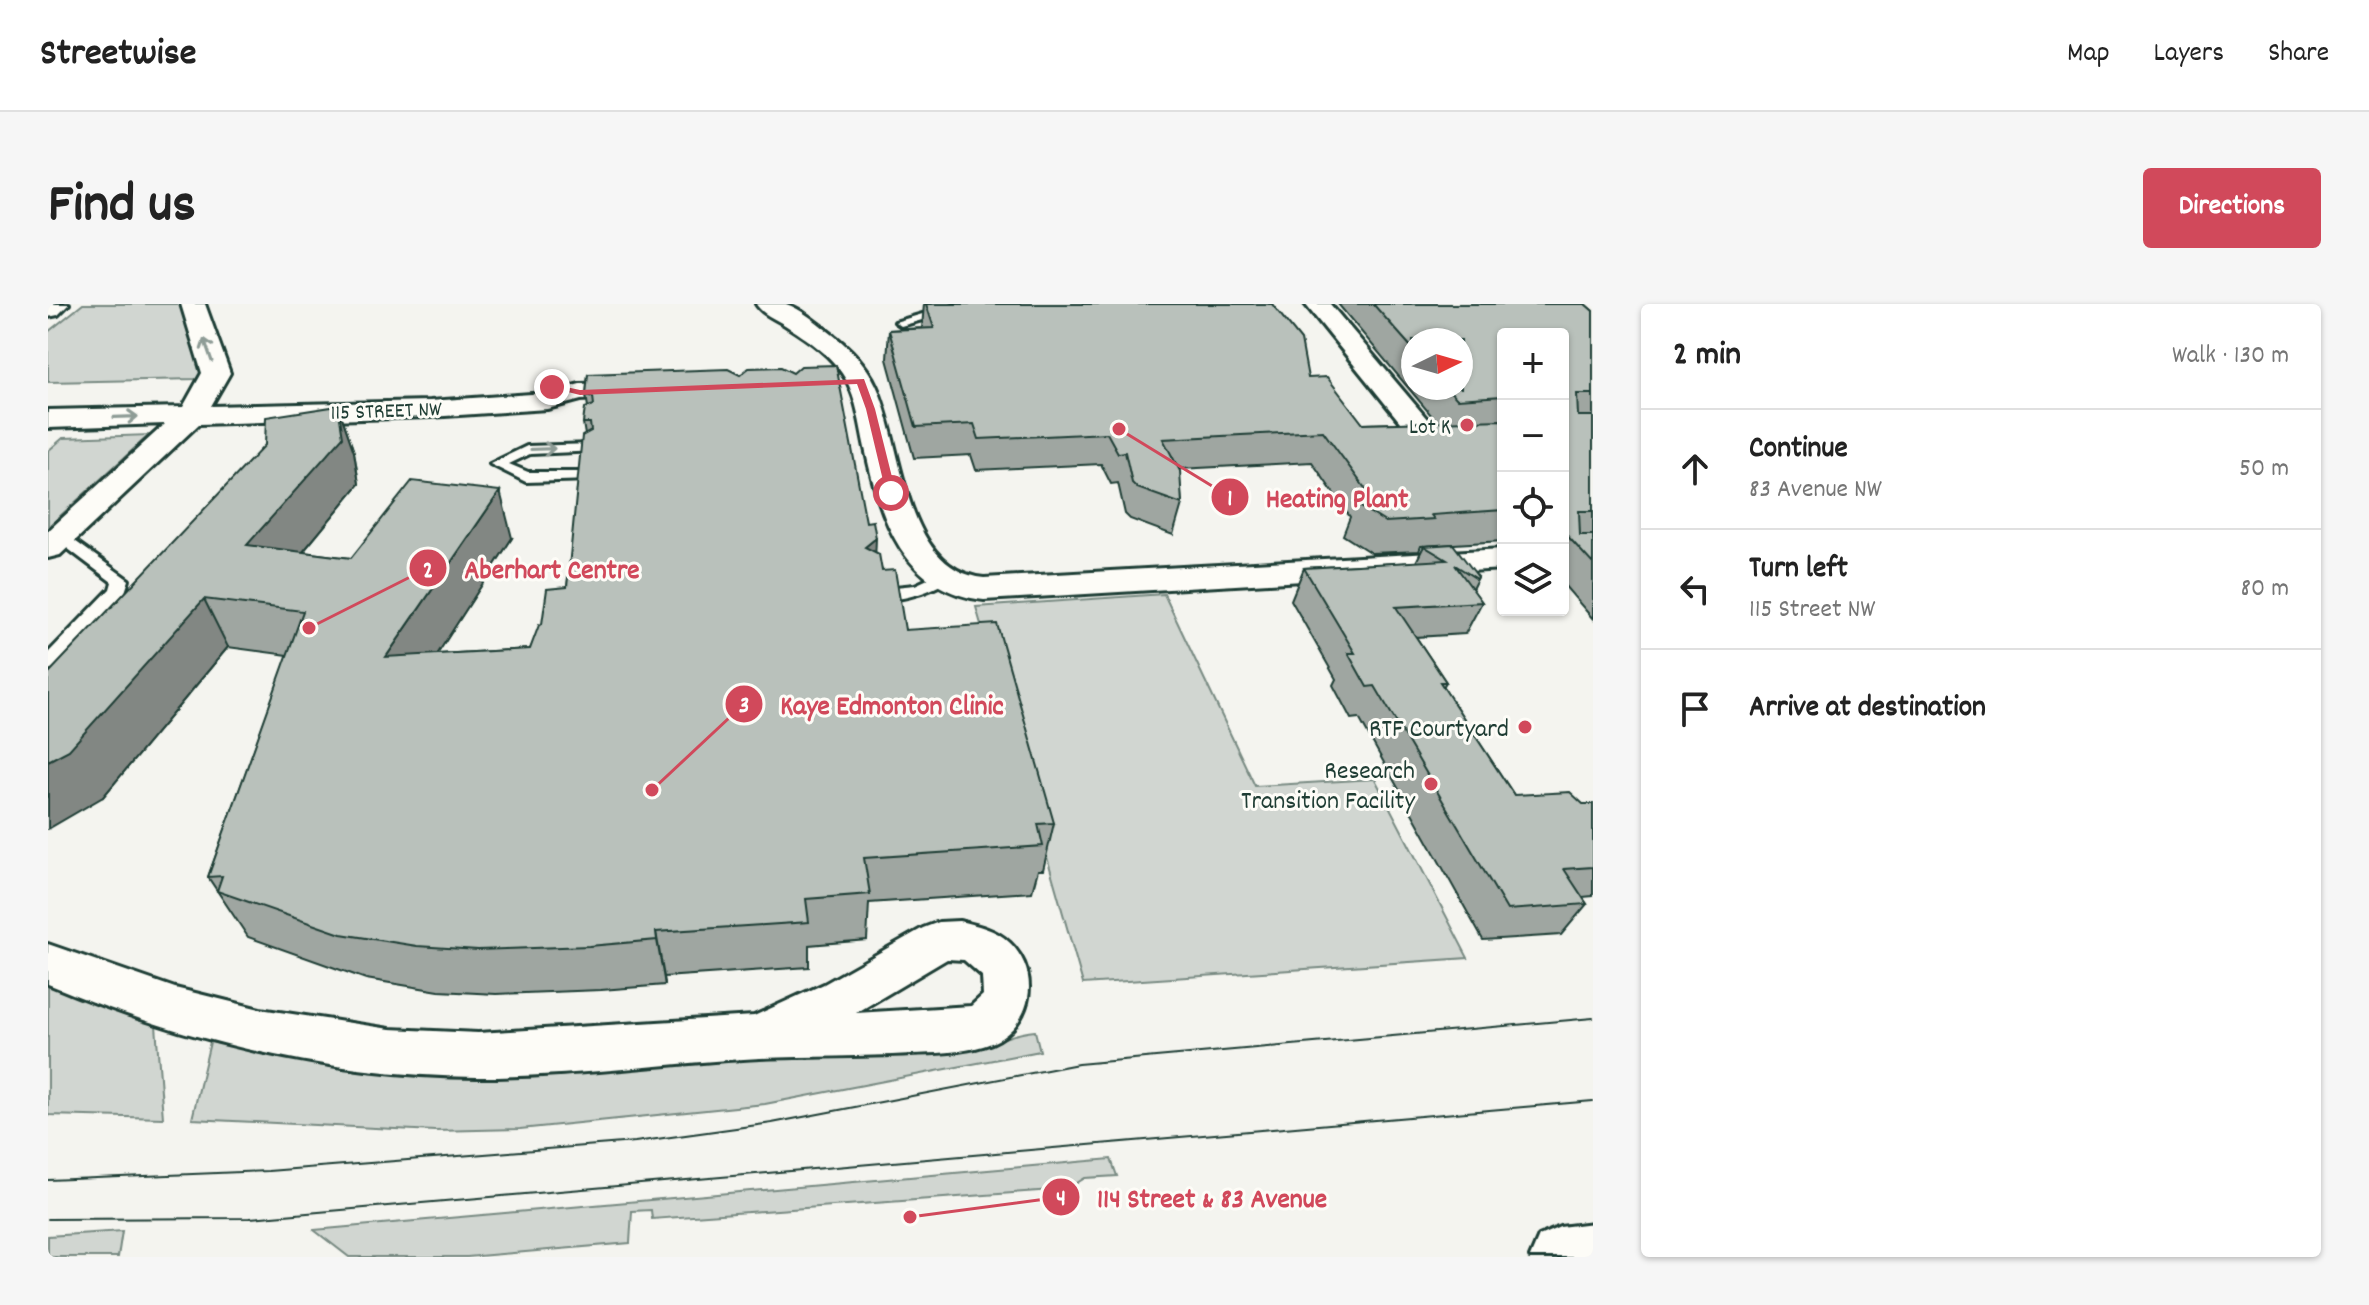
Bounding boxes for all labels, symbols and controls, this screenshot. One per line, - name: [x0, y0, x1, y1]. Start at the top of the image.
- text: Streetwise: [40, 28, 197, 83]
- text: Map: [2067, 35, 2110, 75]
- text: Layers: [2154, 35, 2224, 75]
- text: Share: [2268, 35, 2329, 75]
- text: Find us: [48, 168, 196, 248]
- button: Directions: [2143, 168, 2321, 248]
- north arrow: [1401, 328, 1473, 400]
- map controls: [1497, 328, 1569, 616]
- button: +: [1497, 328, 1569, 400]
- text: 2 min: [1673, 332, 1741, 381]
- one-way arrow: [200, 337, 215, 362]
- text: Walk · 130 m: [2172, 338, 2289, 375]
- route end: [534, 369, 570, 405]
- street label: 115 STREET NW: [330, 395, 443, 430]
- button: −: [1497, 400, 1569, 472]
- one-way arrow: [112, 409, 139, 424]
- place label: Lot K: [1409, 413, 1451, 444]
- marker: Lot K: [1458, 416, 1476, 434]
- text: Continue: [1749, 429, 1848, 472]
- one-way arrow: [529, 442, 556, 457]
- icon: ahead: [1673, 447, 1717, 491]
- text: 50 m: [2239, 451, 2289, 488]
- callout: Heating Plant: [1210, 471, 1424, 523]
- button: locate: [1497, 472, 1569, 544]
- text: 83 Avenue NW: [1749, 472, 1882, 509]
- route start: [873, 475, 909, 511]
- text: Heating Plant: [1266, 482, 1409, 522]
- text: 1: [1227, 483, 1233, 517]
- callout: Aberhart Centre: [408, 542, 656, 594]
- button: layers: [1497, 544, 1569, 616]
- text: Turn left: [1749, 549, 1848, 592]
- text: Aberhart Centre: [464, 553, 640, 593]
- text: 2: [423, 555, 433, 589]
- icon: left: [1673, 567, 1717, 611]
- text: 80 m: [2241, 571, 2289, 608]
- text: 115 Street NW: [1749, 592, 1875, 629]
- callout: Kaye Edmonton Clinic: [724, 678, 1019, 730]
- icon: arrive: [1673, 687, 1717, 731]
- text: Arrive at destination: [1749, 688, 1986, 731]
- text: Kaye Edmonton Clinic: [780, 689, 1004, 729]
- text: 3: [739, 690, 749, 724]
- place label: RTF Courtyard: [1369, 712, 1509, 749]
- marker: RTF Courtyard: [1516, 718, 1534, 736]
- place label: Research Transition Facility: [1241, 754, 1415, 821]
- marker: Research Transition Facility: [1422, 775, 1440, 793]
- callout: 114 Street & 83 Avenue: [1041, 1171, 1343, 1223]
- text: 114 Street & 83 Avenue: [1097, 1182, 1327, 1222]
- text: 4: [1056, 1183, 1066, 1217]

